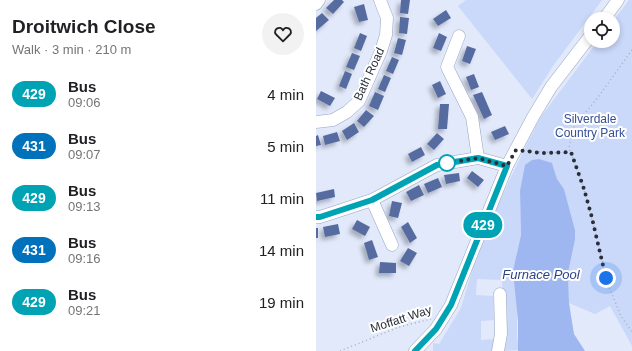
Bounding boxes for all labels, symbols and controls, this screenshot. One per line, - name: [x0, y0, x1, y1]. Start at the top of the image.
- map controls: [584, 12, 620, 48]
- button: locate: [584, 12, 620, 48]
- button: heart: [262, 13, 304, 55]
- text: Droitwich Close: [12, 16, 156, 37]
- text: Walk · 3 min · 210 m: [12, 42, 131, 57]
- street label: Bath Road: [351, 45, 387, 103]
- text: Bus: [68, 78, 96, 95]
- text: 429: [22, 86, 46, 102]
- text: 4 min: [267, 86, 304, 103]
- text: 09:06: [68, 95, 101, 110]
- park label: Silverdale Country Park: [555, 112, 626, 140]
- text: Bus: [68, 130, 96, 147]
- text: 431: [22, 138, 46, 154]
- text: 5 min: [267, 138, 304, 155]
- text: 09:07: [68, 147, 101, 162]
- unlabelled marker: [438, 154, 456, 172]
- text: Bus: [68, 182, 96, 199]
- text: 429: [22, 190, 46, 206]
- text: 11 min: [260, 190, 304, 207]
- text: 09:13: [68, 199, 101, 214]
- line badge: 429: [460, 212, 506, 238]
- text: 429: [471, 217, 495, 233]
- text: Bus: [68, 234, 96, 251]
- text: 431: [22, 242, 46, 258]
- text: 14 min: [259, 242, 304, 259]
- text: 09:16: [68, 251, 101, 266]
- water label: Furnace Pool: [502, 267, 581, 282]
- your location: [596, 268, 616, 288]
- text: Bus: [68, 286, 96, 303]
- text: 429: [22, 294, 46, 310]
- text: 19 min: [259, 294, 304, 311]
- text: 09:21: [68, 303, 101, 318]
- street label: Moffatt Way: [369, 303, 433, 335]

